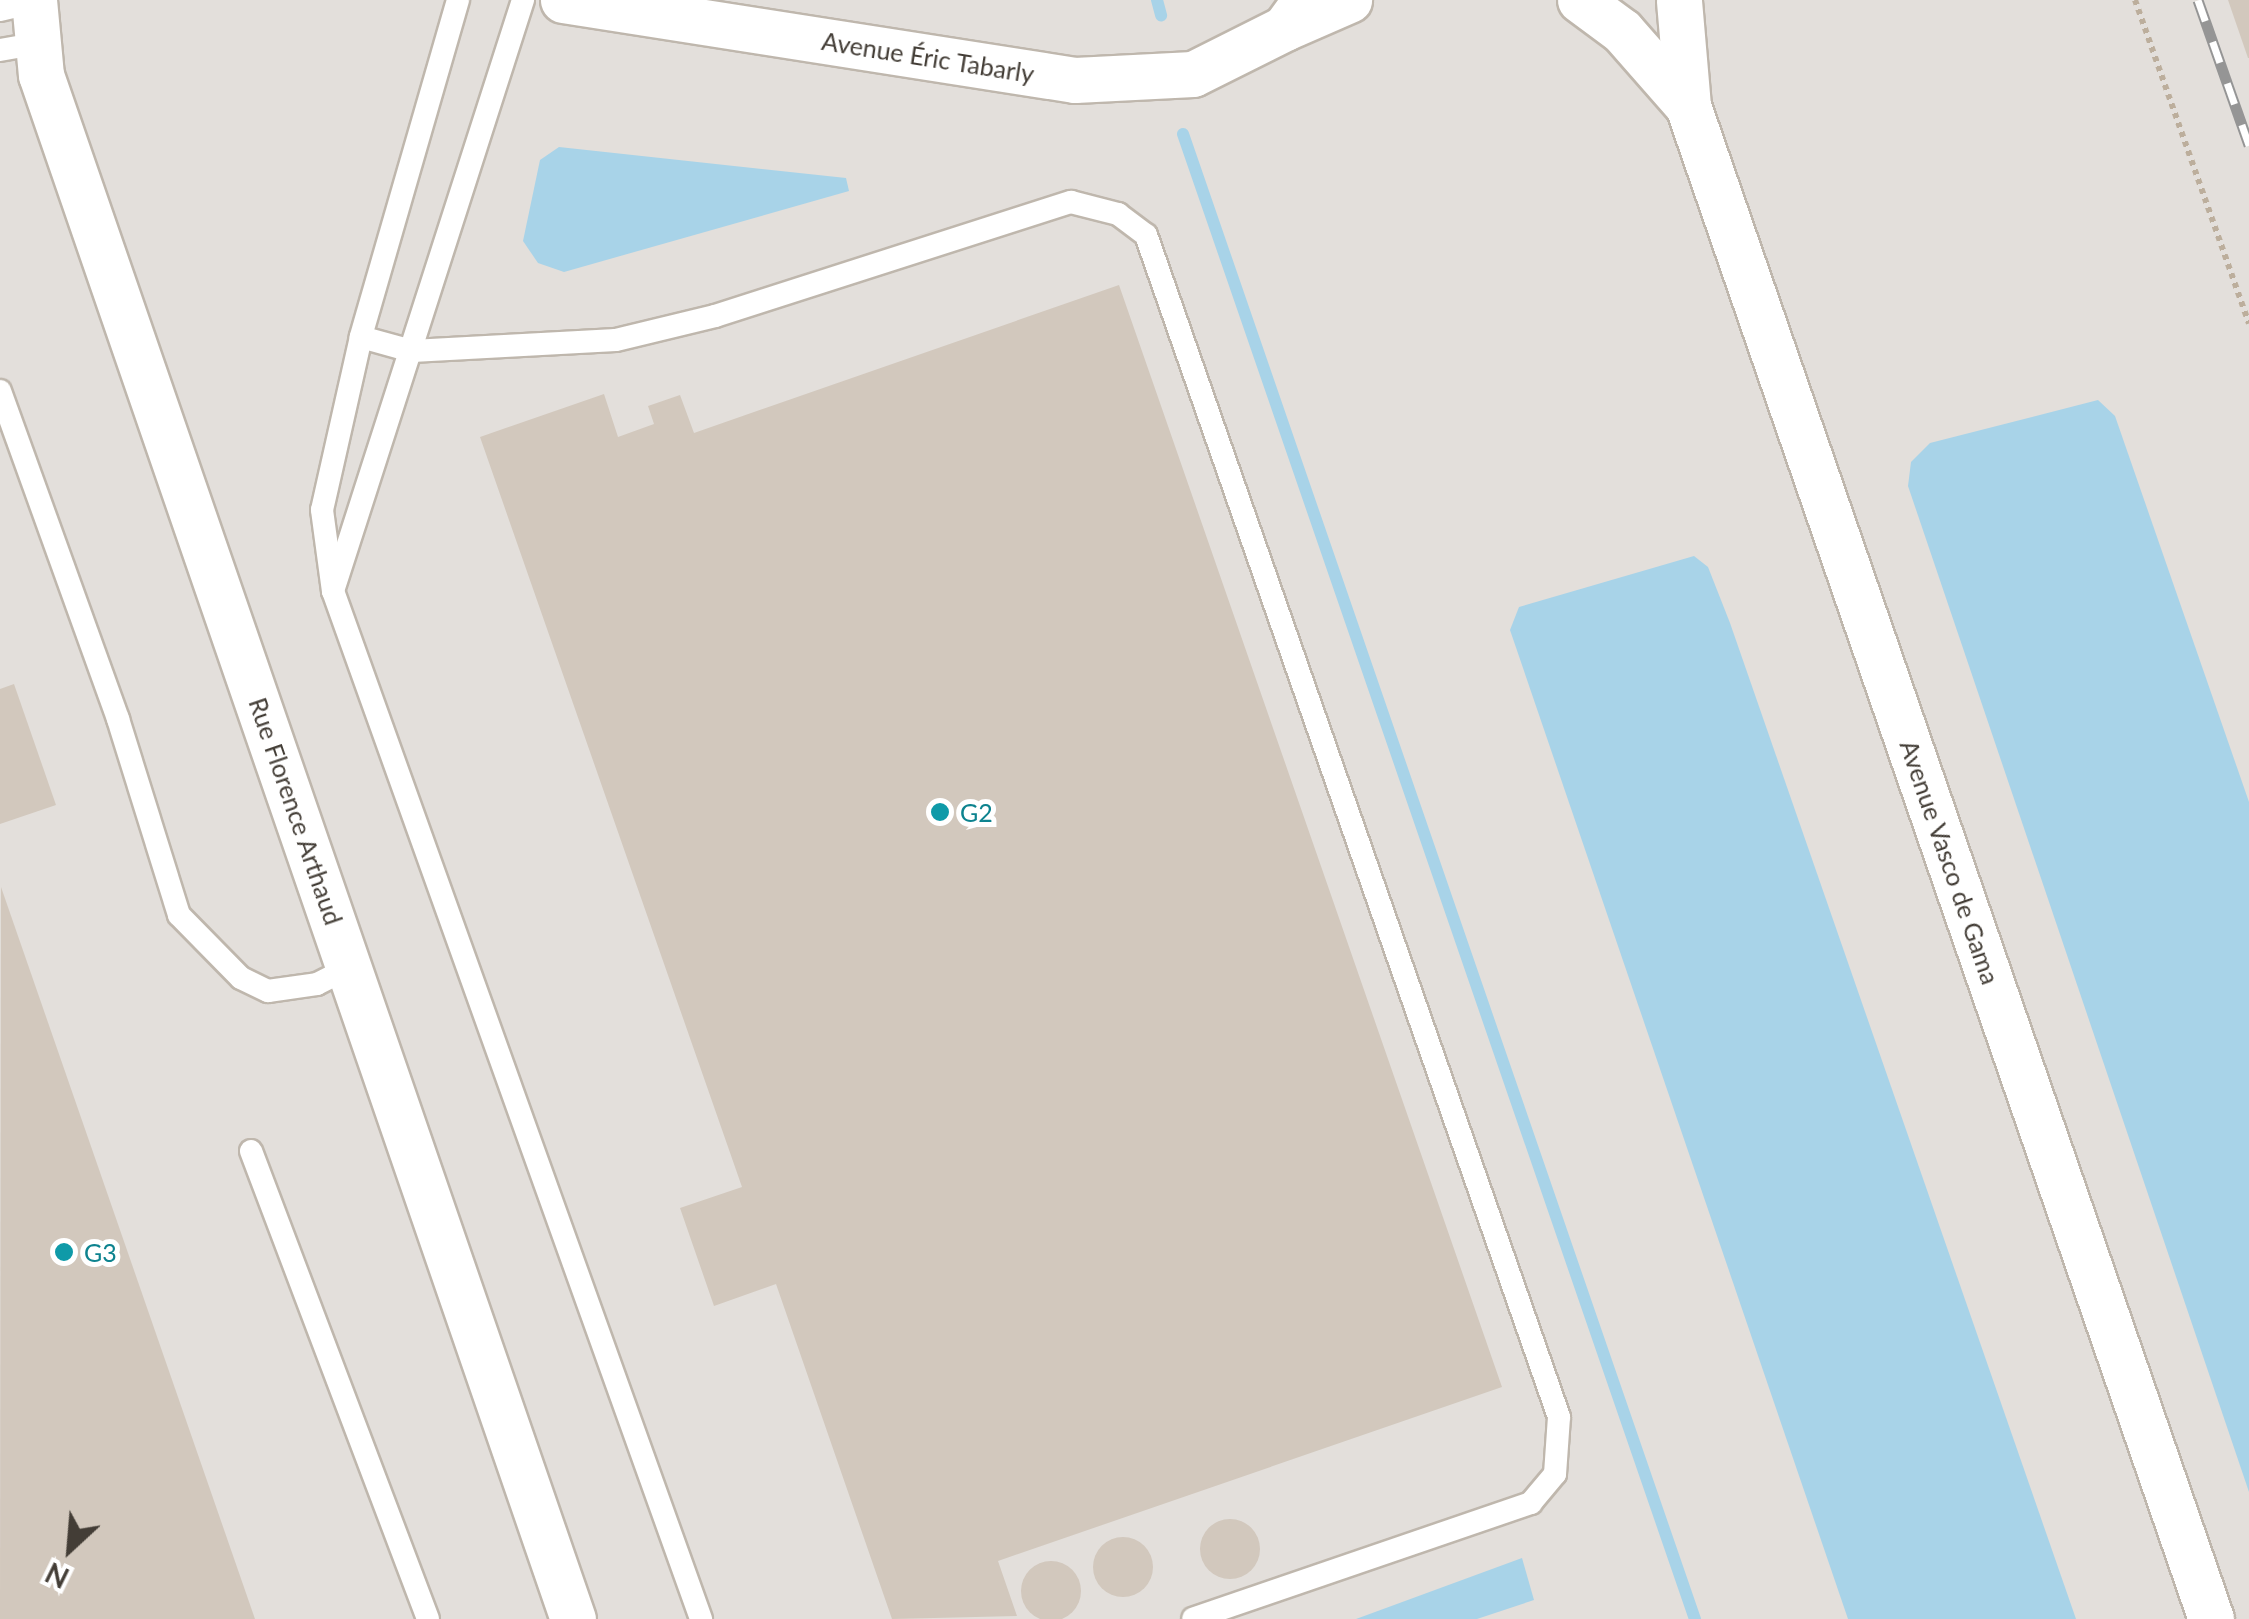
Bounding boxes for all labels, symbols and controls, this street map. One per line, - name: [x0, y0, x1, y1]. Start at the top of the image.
- street label: Avenue Éric Tabarly: [819, 25, 1037, 89]
- street label: Rue Florence Arthaud: [243, 693, 349, 929]
- street label: Avenue Vasco de Gama: [1894, 736, 2006, 988]
- place label: G2: [960, 797, 993, 827]
- marker: G2: [929, 801, 951, 823]
- place label: G3: [84, 1237, 117, 1267]
- marker: G3: [53, 1241, 75, 1263]
- north arrow: [20, 1499, 120, 1599]
- text: N: [40, 1556, 74, 1596]

